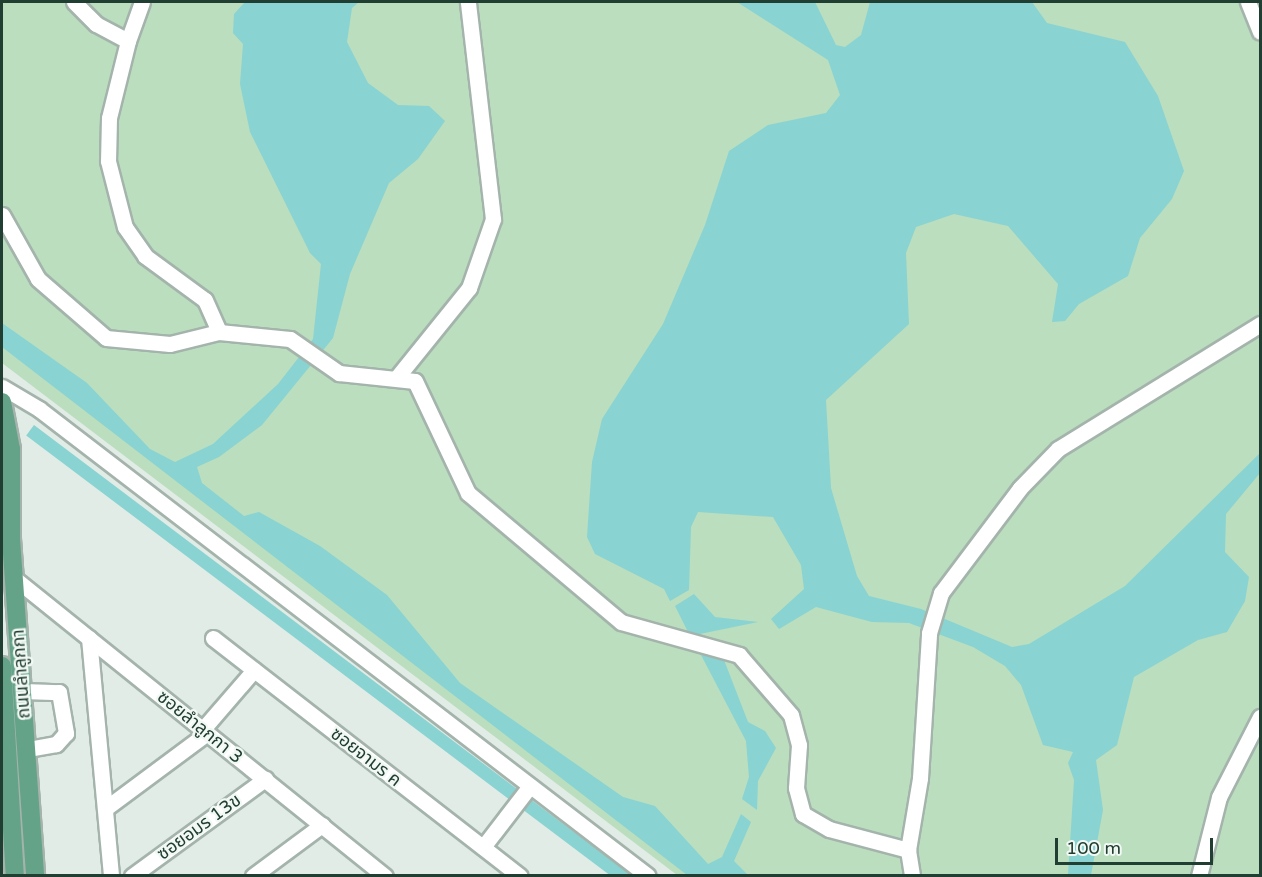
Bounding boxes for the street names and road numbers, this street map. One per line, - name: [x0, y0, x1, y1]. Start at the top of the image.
- street label: ถนนลำลูกกา: [7, 629, 35, 719]
- street label: ซอยลำลูกกา 3: [153, 686, 247, 768]
- street label: ซอยจามร ค: [326, 723, 406, 791]
- street label: ซอยอมร 13ข: [153, 789, 245, 865]

